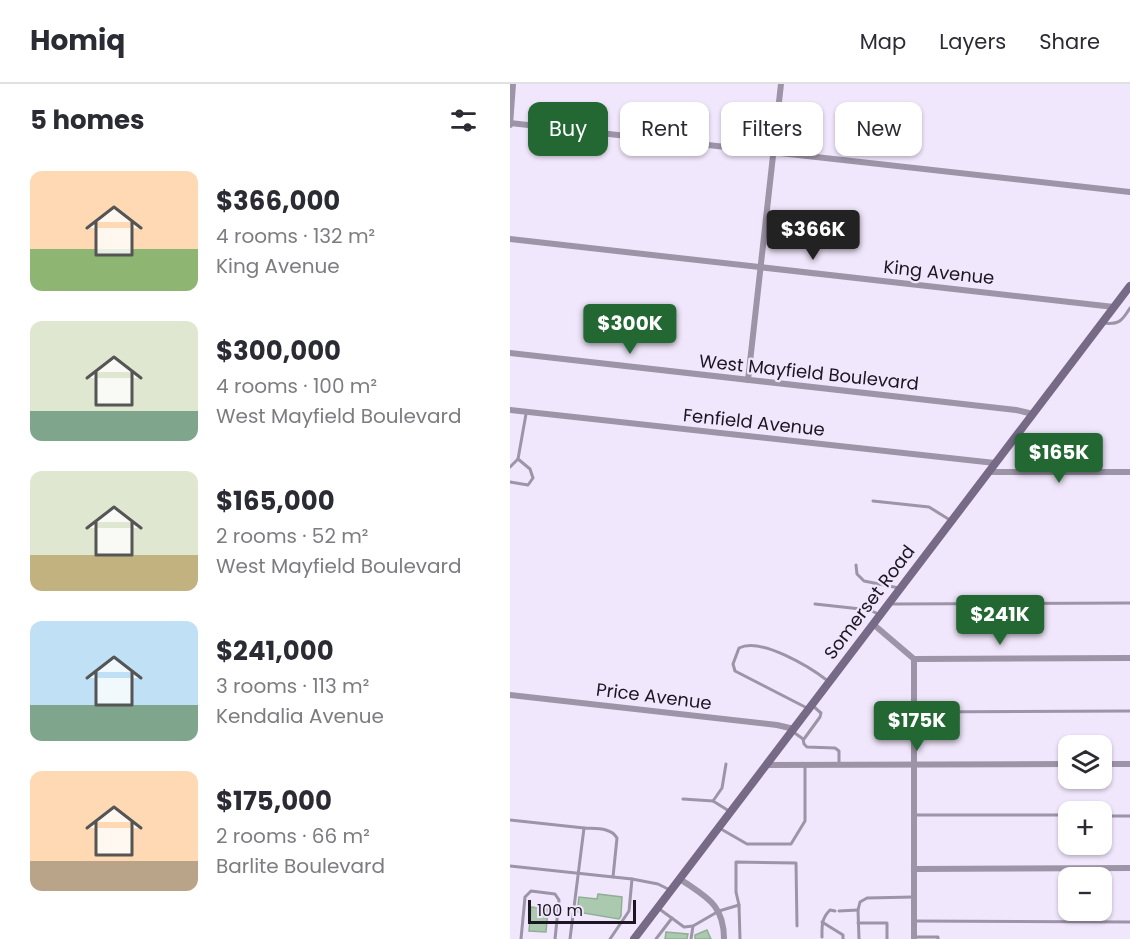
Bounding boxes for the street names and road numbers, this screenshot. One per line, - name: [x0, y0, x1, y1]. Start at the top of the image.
- street label: King Avenue: [882, 254, 996, 290]
- street label: West Mayfield Boulevard: [698, 348, 920, 396]
- street label: Fenfield Avenue: [682, 402, 826, 442]
- street label: Somerset Road: [818, 540, 920, 664]
- street label: Price Avenue: [595, 677, 713, 715]

